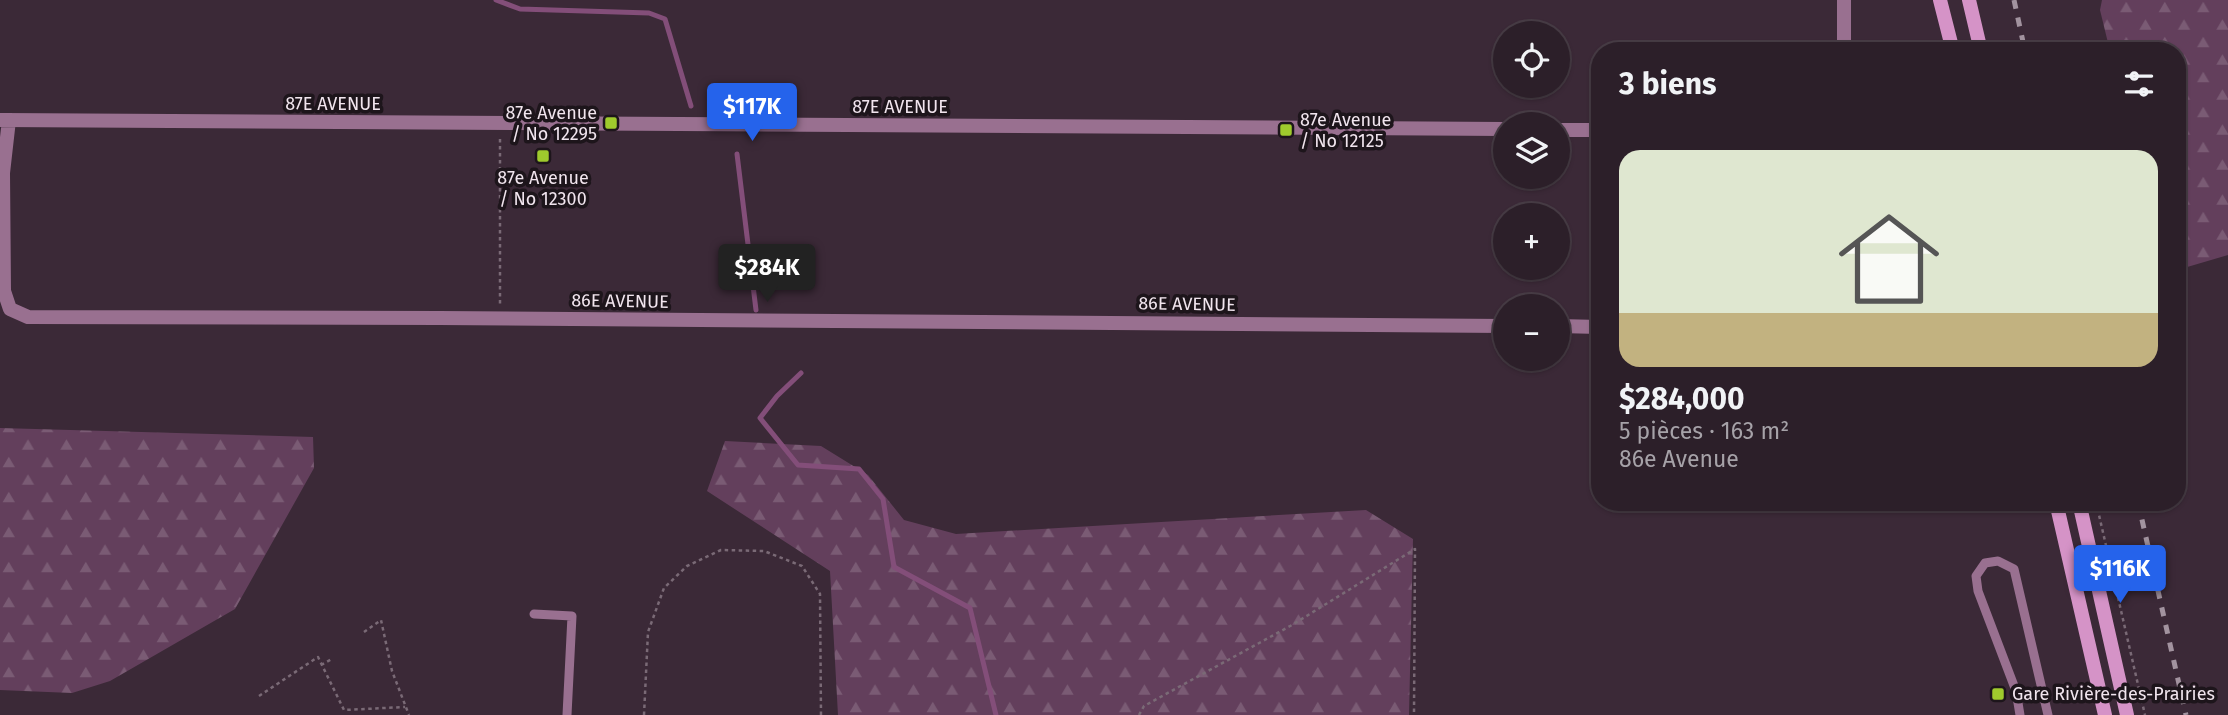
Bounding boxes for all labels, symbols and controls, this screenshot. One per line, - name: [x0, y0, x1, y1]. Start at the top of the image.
- map controls: [1493, 21, 1570, 371]
- button: locate: [1493, 21, 1570, 98]
- icon: filters: [2120, 65, 2158, 103]
- text: 3 biens: [1619, 66, 1716, 102]
- pin: $117K: [703, 83, 801, 143]
- text: $117K: [723, 92, 781, 120]
- street label: 87E AVENUE: [285, 93, 381, 115]
- street label: 87E AVENUE: [852, 96, 948, 118]
- place label: 87e Avenue / No 12295: [506, 102, 597, 145]
- place label: 87e Avenue / No 12125: [1300, 109, 1391, 152]
- button: layers: [1493, 112, 1570, 189]
- marker: 87e Avenue / No 12295: [603, 115, 619, 131]
- marker: 87e Avenue / No 12125: [1278, 122, 1294, 138]
- marker: 87e Avenue / No 12300: [535, 148, 551, 164]
- place label: 87e Avenue / No 12300: [497, 167, 589, 210]
- icon: home: [1826, 196, 1952, 322]
- button: +: [1493, 203, 1570, 280]
- pin: $284K: [718, 244, 816, 304]
- text: $284K: [734, 253, 800, 281]
- street label: 86E AVENUE: [571, 289, 669, 313]
- street label: 86E AVENUE: [1138, 292, 1236, 316]
- button: −: [1493, 294, 1570, 371]
- text: $284,000: [1619, 381, 1745, 417]
- text: 5 pièces · 163 m²: [1619, 417, 1789, 445]
- text: 86e Avenue: [1619, 445, 1739, 473]
- pin: $116K: [2071, 546, 2169, 605]
- text: $116K: [2090, 554, 2150, 582]
- place label: Gare Rivière-des-Prairies: [2012, 683, 2215, 705]
- marker: Gare Rivière-des-Prairies: [1990, 686, 2006, 702]

